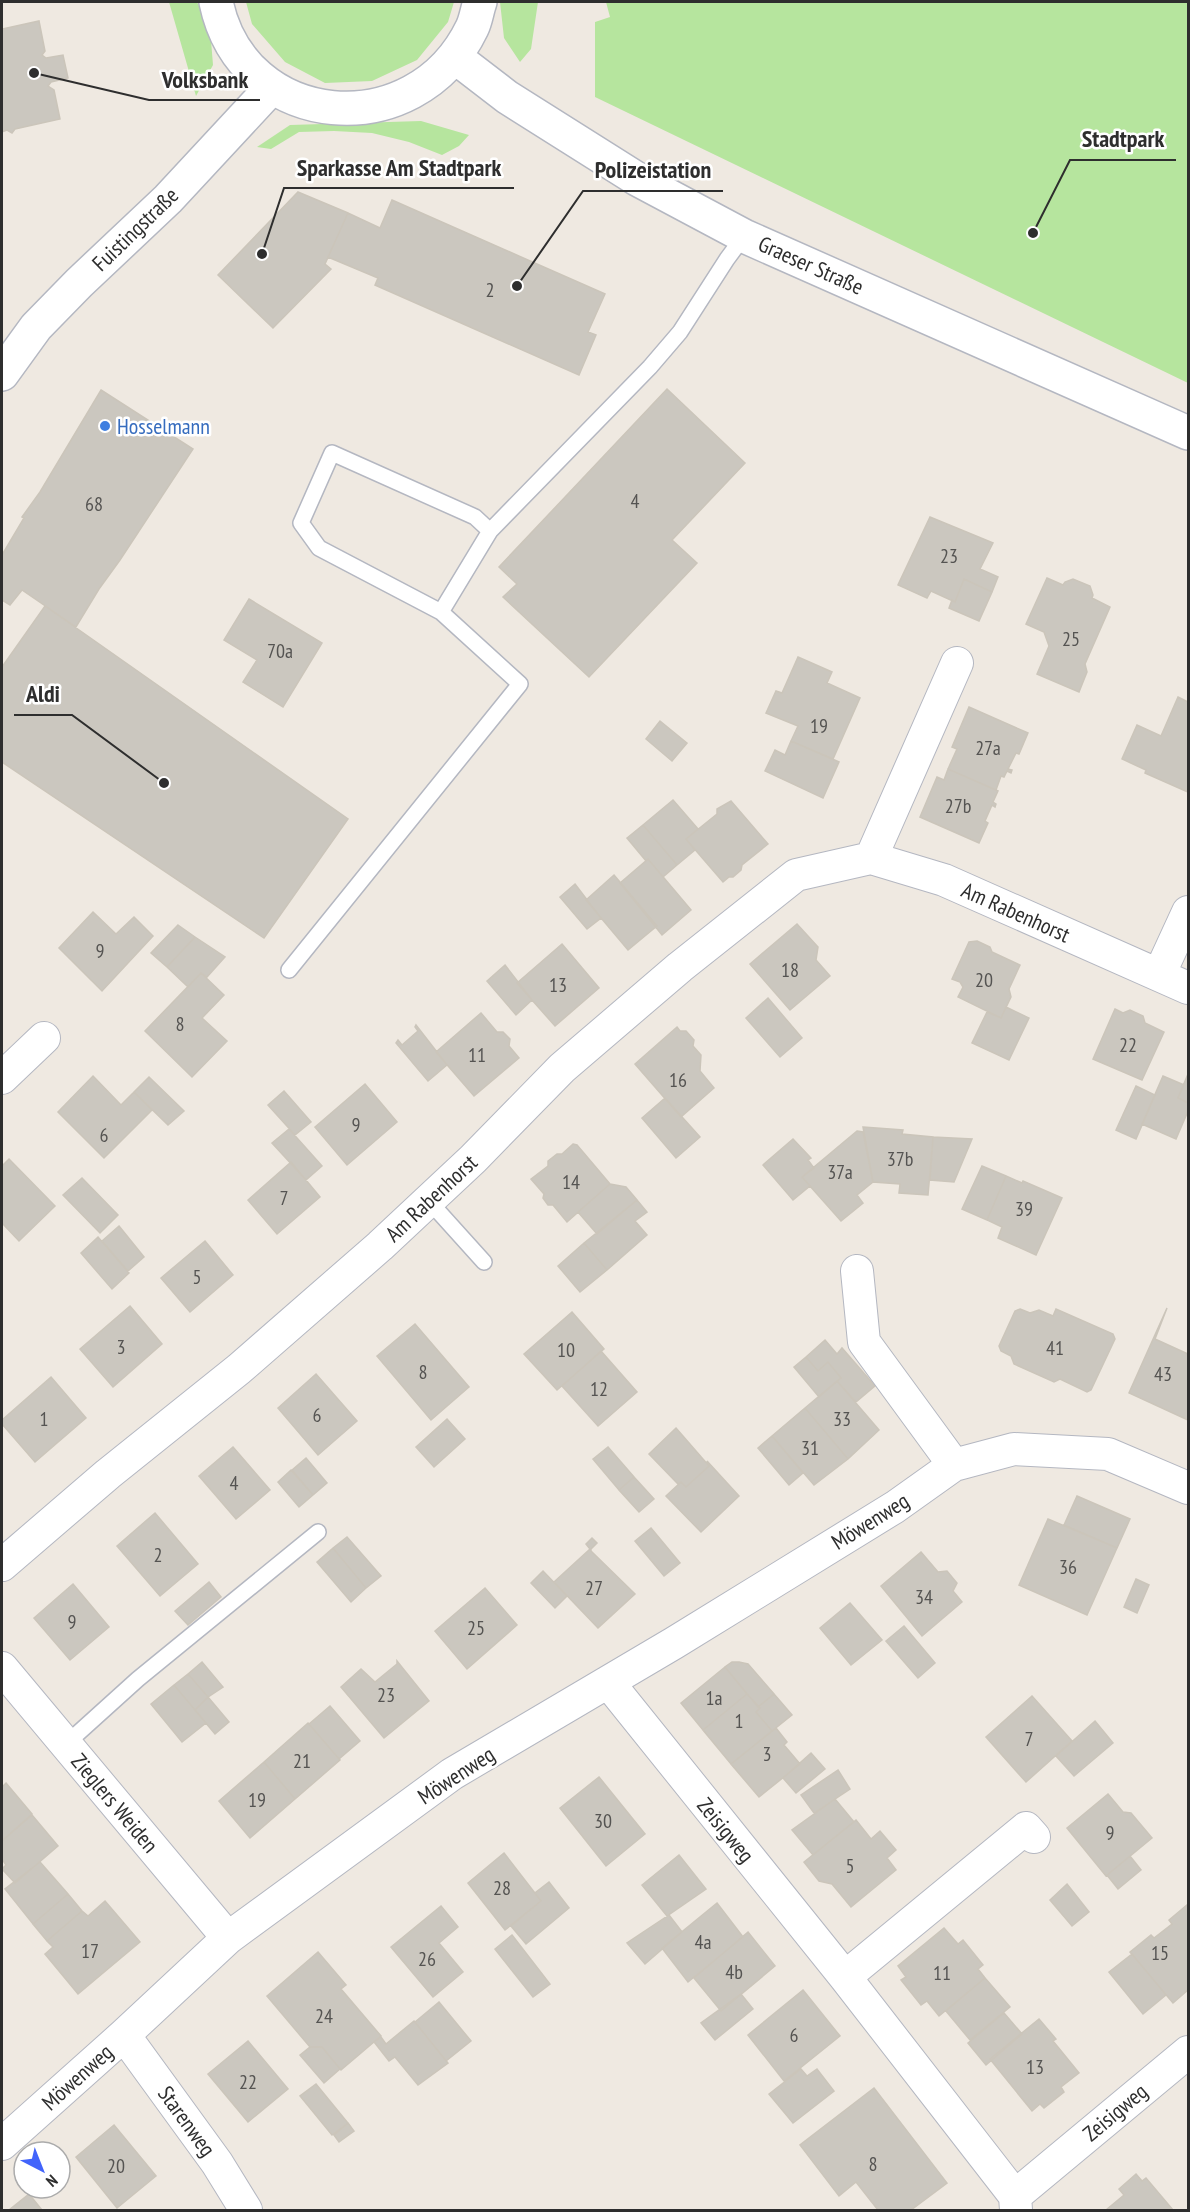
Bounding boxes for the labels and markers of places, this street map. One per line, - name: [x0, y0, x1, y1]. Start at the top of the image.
- callout: Volksbank: [149, 58, 260, 100]
- callout: Stadtpark: [1070, 118, 1176, 160]
- callout: Sparkasse Am Stadtpark: [284, 146, 514, 188]
- callout: Polizeistation: [583, 149, 723, 191]
- place label: Hosselmann: [117, 412, 210, 440]
- marker: Hosselmann: [98, 419, 112, 433]
- callout: Aldi: [14, 673, 72, 715]

